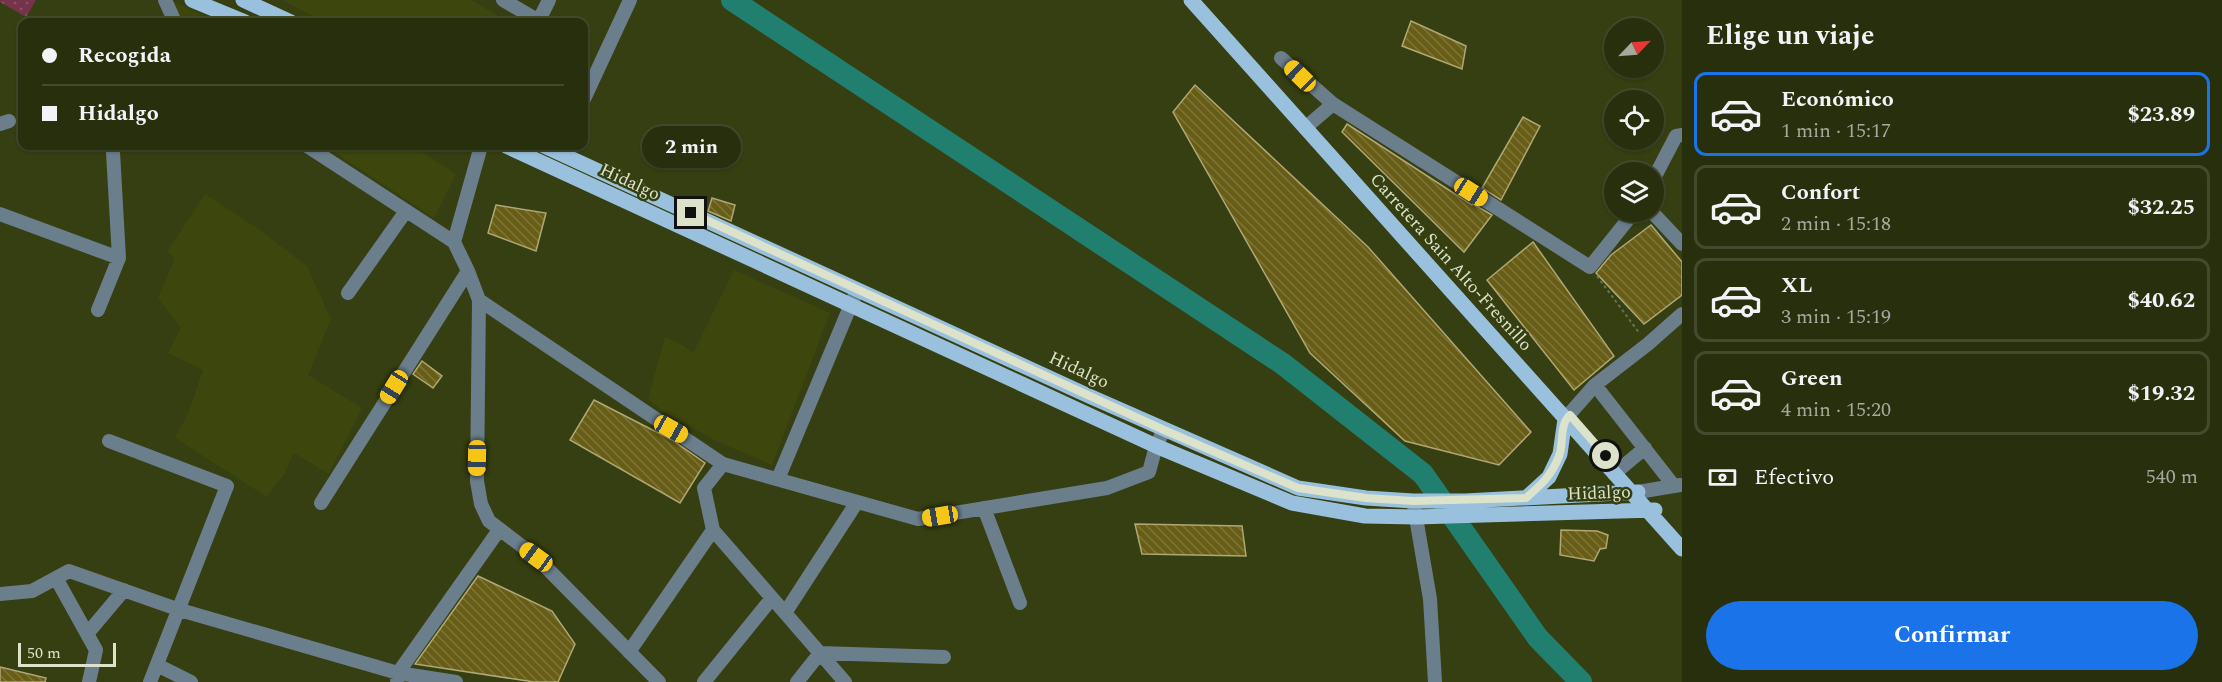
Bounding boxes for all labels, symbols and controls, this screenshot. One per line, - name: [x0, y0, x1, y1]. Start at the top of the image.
- text: Elige un viaje: [1706, 15, 1874, 57]
- north arrow: [1604, 18, 1664, 78]
- map controls: [1604, 18, 1664, 222]
- text: Recogida: [78, 39, 171, 72]
- car: [1281, 57, 1319, 95]
- text: Económico: [1781, 83, 1894, 116]
- icon: car: [1709, 87, 1763, 141]
- button: locate: [1604, 90, 1664, 150]
- text: Hidalgo: [78, 97, 159, 130]
- text: $23.89: [2127, 98, 2195, 131]
- text: 1 min · 15:17: [1781, 116, 1891, 146]
- callout: 2 min: [642, 126, 740, 168]
- text: 2 min: [665, 132, 718, 162]
- street label: Hidalgo: [595, 156, 665, 208]
- button: layers: [1604, 162, 1664, 222]
- street label: Carretera Sain Alto-Fresnillo: [1363, 167, 1539, 357]
- car: [1451, 175, 1491, 209]
- text: Confort: [1781, 176, 1860, 209]
- icon: car: [1709, 180, 1763, 234]
- text: $32.25: [2127, 191, 2195, 224]
- route end: [677, 199, 704, 226]
- text: 2 min · 15:18: [1781, 209, 1891, 239]
- text: XL: [1781, 269, 1812, 302]
- icon: car: [1709, 273, 1763, 327]
- text: $40.62: [2127, 284, 2195, 317]
- text: 3 min · 15:19: [1781, 302, 1891, 332]
- street label: Hidalgo: [1044, 344, 1114, 396]
- text: Green: [1781, 362, 1843, 395]
- icon: car: [1709, 366, 1763, 420]
- car: [377, 367, 411, 407]
- text: $19.32: [2127, 377, 2195, 410]
- text: 4 min · 15:20: [1781, 395, 1891, 425]
- car: [651, 412, 691, 446]
- car: [468, 440, 486, 476]
- route start: [1592, 442, 1619, 469]
- icon: cash: [1706, 461, 1739, 494]
- text: Efectivo: [1754, 461, 1834, 494]
- text: 540 m: [2146, 462, 2198, 492]
- street label: Hidalgo: [1567, 478, 1631, 508]
- car: [921, 504, 959, 528]
- car: [516, 539, 556, 575]
- button: Confirmar: [1706, 601, 2198, 670]
- scale bar: [18, 640, 116, 668]
- text: 50 m: [27, 641, 61, 665]

